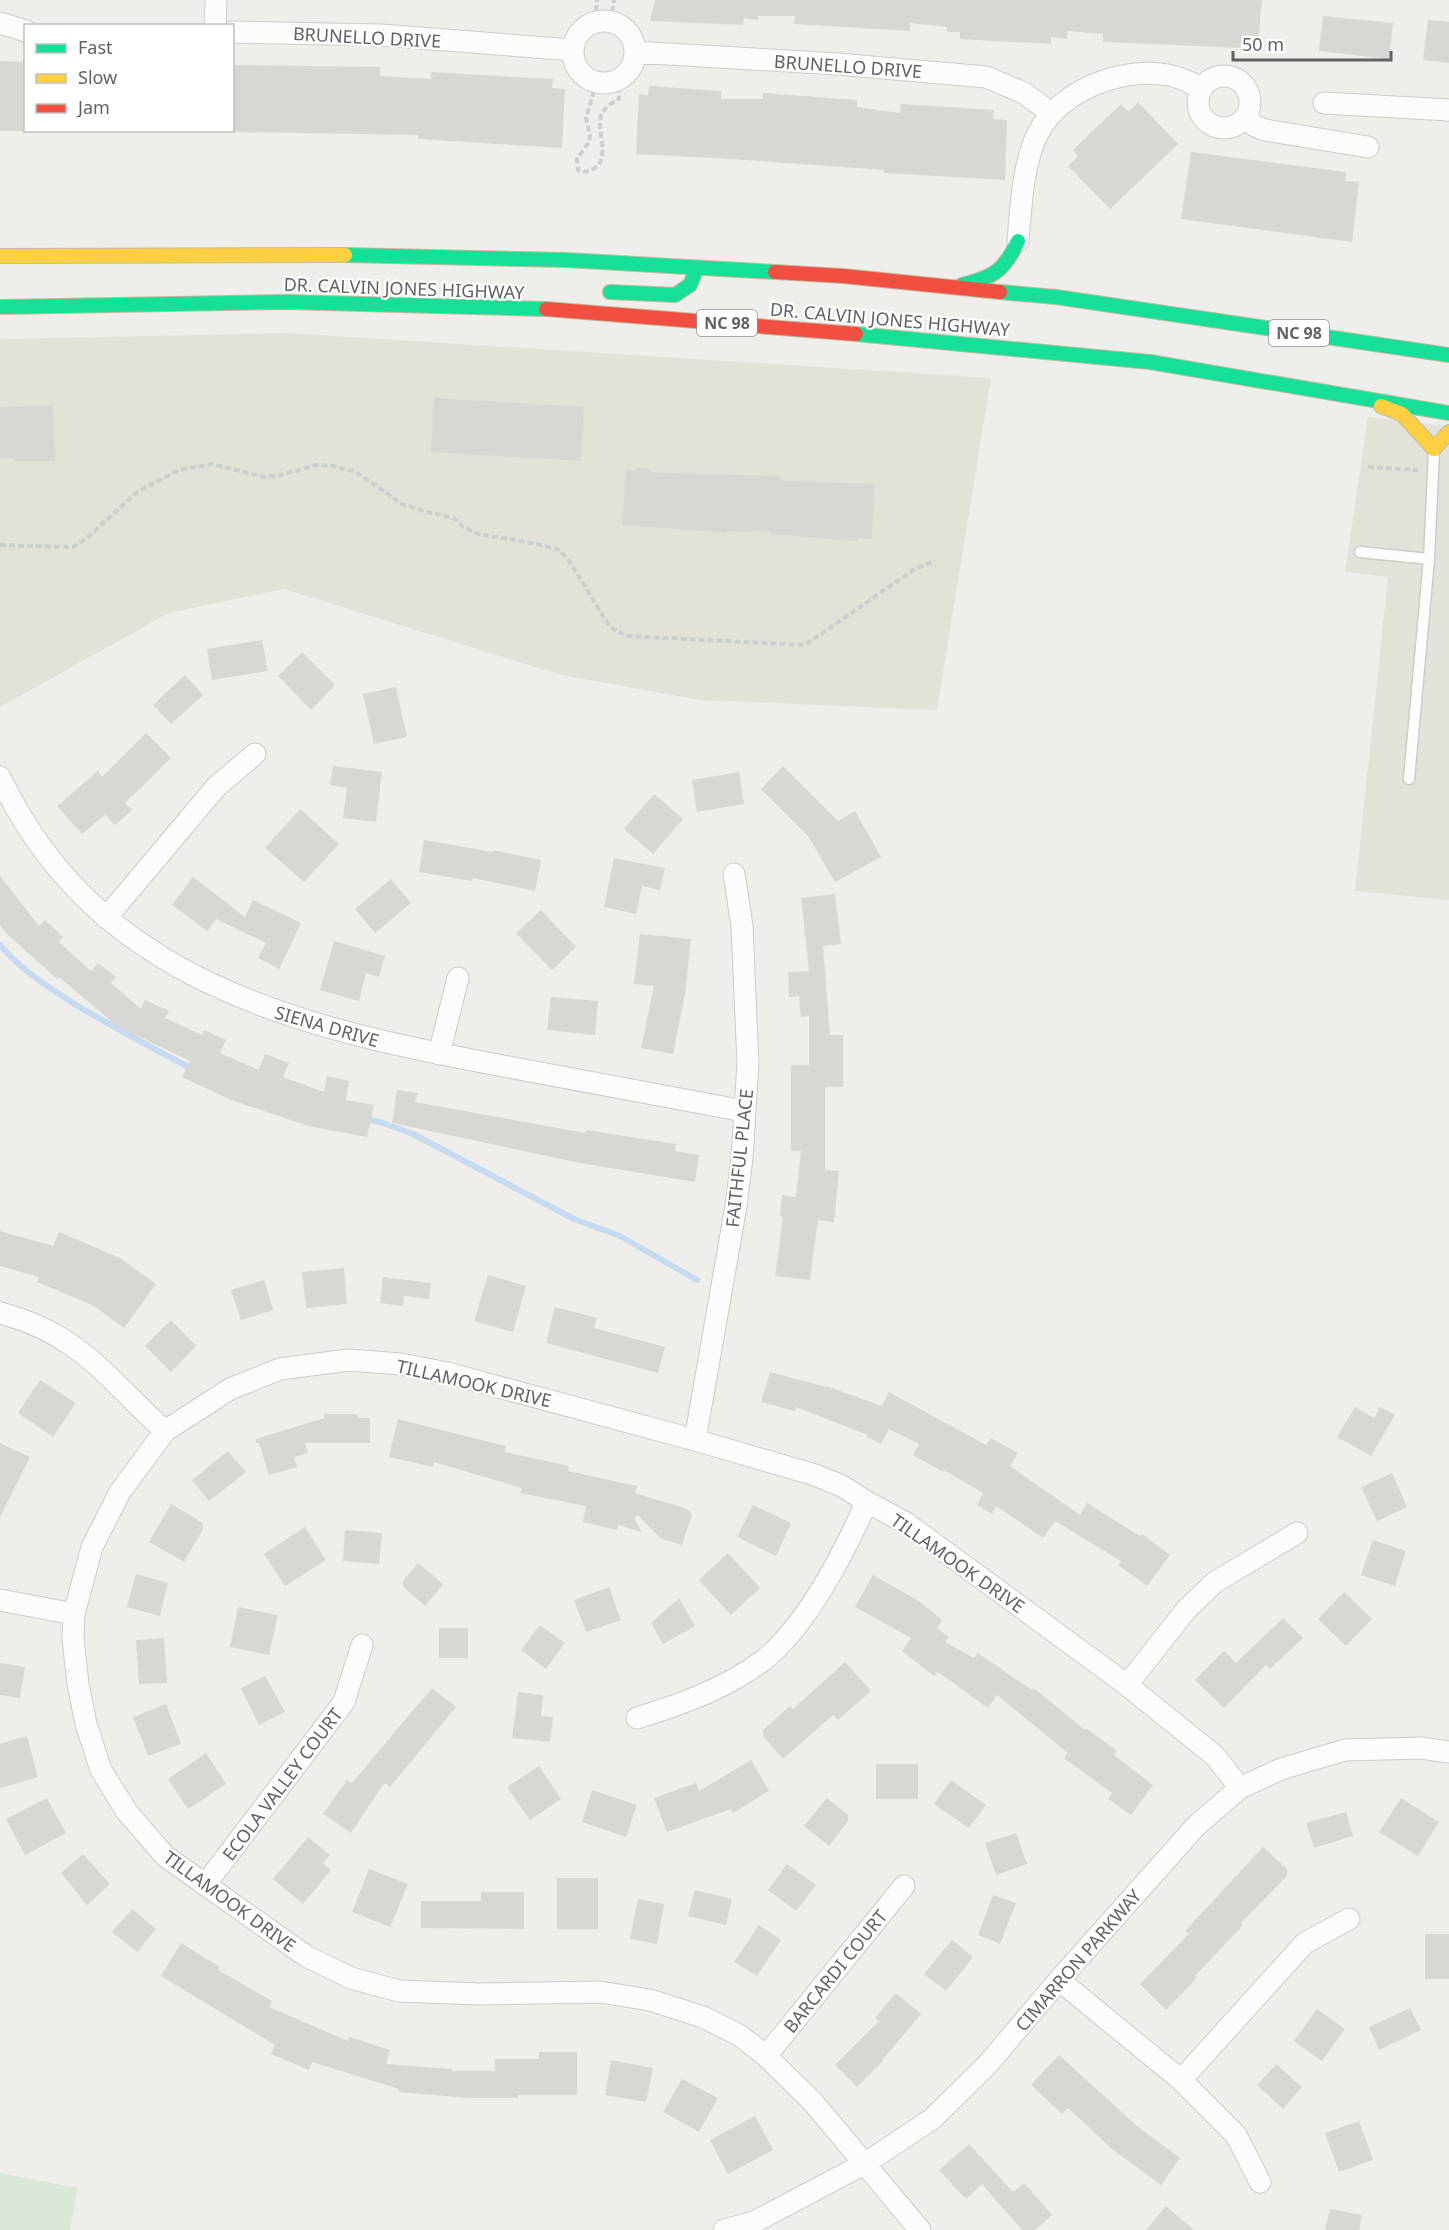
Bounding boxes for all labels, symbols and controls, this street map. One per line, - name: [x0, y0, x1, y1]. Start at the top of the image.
- street label: BRUNELLO DRIVE: [292, 21, 442, 53]
- legend: [24, 24, 234, 132]
- scale bar: [1233, 24, 1390, 62]
- text: 50 m: [1242, 32, 1284, 56]
- text: Fast: [78, 35, 113, 59]
- street label: BRUNELLO DRIVE: [773, 49, 923, 83]
- text: Slow: [78, 65, 117, 89]
- text: Jam: [76, 95, 110, 119]
- street label: DR. CALVIN JONES HIGHWAY: [283, 272, 526, 304]
- street label: DR. CALVIN JONES HIGHWAY: [769, 297, 1012, 342]
- road number: NC 98: [697, 310, 757, 336]
- road number: NC 98: [1269, 320, 1329, 346]
- street label: SIENA DRIVE: [272, 1000, 382, 1052]
- street label: FAITHFUL PLACE: [720, 1087, 758, 1229]
- street label: TILLAMOOK DRIVE: [394, 1354, 554, 1412]
- street label: TILLAMOOK DRIVE: [886, 1508, 1030, 1618]
- street label: ECOLA VALLEY COURT: [217, 1703, 347, 1865]
- street label: TILLAMOOK DRIVE: [159, 1845, 301, 1957]
- street label: CIMARRON PARKWAY: [1010, 1883, 1147, 2036]
- street label: BARCARDI COURT: [778, 1904, 892, 2038]

